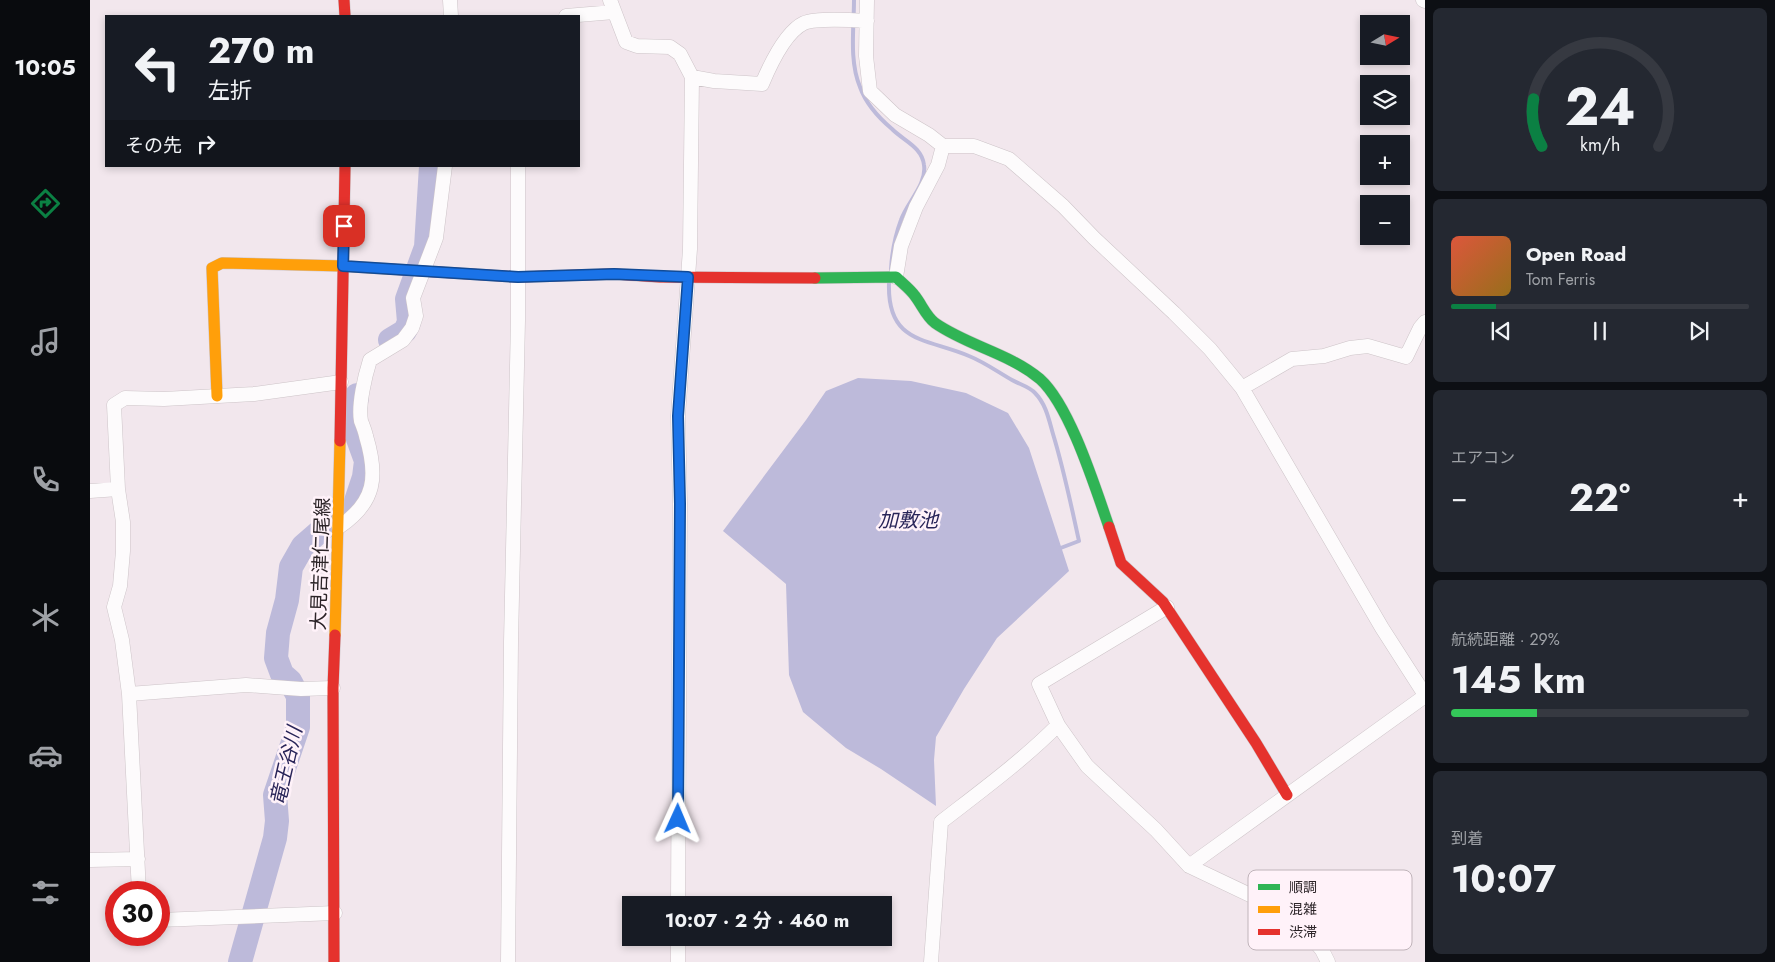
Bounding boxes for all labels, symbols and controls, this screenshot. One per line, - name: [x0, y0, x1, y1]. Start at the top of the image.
- north arrow: [1360, 15, 1410, 65]
- map controls: [1360, 15, 1410, 245]
- text: 270 m: [208, 26, 314, 76]
- icon: left: [125, 35, 190, 100]
- text: 10:05: [14, 51, 76, 83]
- text: 24: [1565, 69, 1635, 145]
- text: 左折: [208, 74, 252, 106]
- button: layers: [1360, 75, 1410, 125]
- icon: right: [192, 130, 220, 158]
- text: その先: [125, 132, 182, 159]
- text: km/h: [1580, 132, 1620, 158]
- button: +: [1360, 135, 1410, 185]
- icon: directions: [28, 186, 63, 221]
- button: −: [1360, 195, 1410, 245]
- pin: [323, 205, 365, 247]
- icon: arrive: [330, 212, 358, 240]
- text: Open Road: [1526, 241, 1626, 268]
- text: Tom Ferris: [1526, 268, 1595, 291]
- icon: previous: [1487, 317, 1515, 345]
- icon: pause: [1586, 317, 1614, 345]
- icon: next: [1685, 317, 1713, 345]
- icon: music: [28, 324, 63, 359]
- text: エアコン: [1451, 446, 1515, 469]
- icon: phone: [28, 462, 63, 497]
- text: 22°: [1569, 470, 1630, 525]
- text: −: [1451, 477, 1468, 518]
- text: +: [1732, 477, 1749, 518]
- street label: 大見吉津仁尾線: [305, 497, 336, 631]
- water label: 加敷池: [878, 506, 940, 535]
- icon: climate: [28, 600, 63, 635]
- text: 航続距離 · 29%: [1451, 628, 1560, 651]
- text: 145 km: [1451, 652, 1586, 707]
- water label: 竜王谷川: [263, 722, 310, 808]
- icon: car: [28, 738, 63, 773]
- position arrow: [651, 792, 703, 844]
- text: 到着: [1451, 827, 1483, 850]
- text: 10:07: [1451, 851, 1556, 906]
- legend: [1248, 870, 1412, 950]
- icon: filters: [28, 875, 63, 910]
- text: 順調: [1289, 877, 1317, 897]
- speed limit sign: 30: [105, 881, 170, 946]
- text: 混雑: [1289, 899, 1317, 919]
- text: 10:07 · 2 分 · 460 m: [665, 907, 849, 934]
- text: 渋滞: [1289, 922, 1317, 942]

